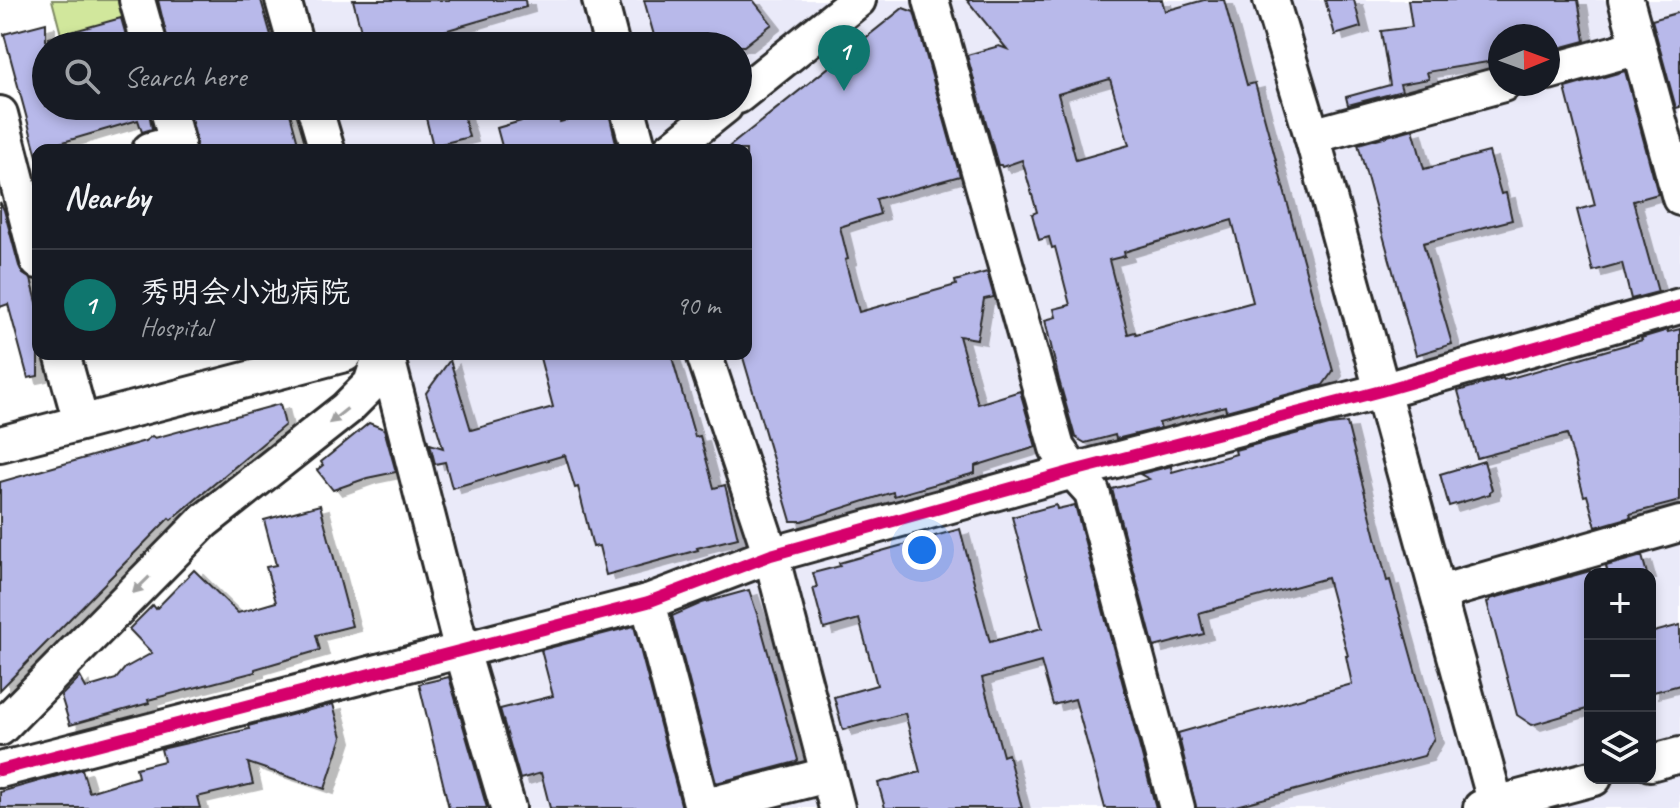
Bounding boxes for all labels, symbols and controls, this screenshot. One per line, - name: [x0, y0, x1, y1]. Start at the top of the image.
- north arrow: [1488, 24, 1560, 96]
- pin: 1: [818, 25, 870, 91]
- search box: [32, 32, 752, 120]
- icon: search: [60, 54, 104, 98]
- text: Search here: [124, 57, 246, 95]
- text: Nearby: [64, 175, 150, 218]
- text: 秀明会小池病院: [140, 273, 350, 311]
- text: 1: [84, 289, 96, 322]
- text: 90 m: [676, 289, 720, 322]
- text: Hospital: [140, 311, 211, 344]
- one-way arrow: [328, 407, 348, 424]
- your location: [902, 530, 942, 570]
- map controls: [1584, 568, 1656, 784]
- button: +: [1584, 568, 1656, 640]
- one-way arrow: [132, 575, 151, 594]
- button: −: [1584, 640, 1656, 712]
- button: layers: [1584, 712, 1656, 784]

